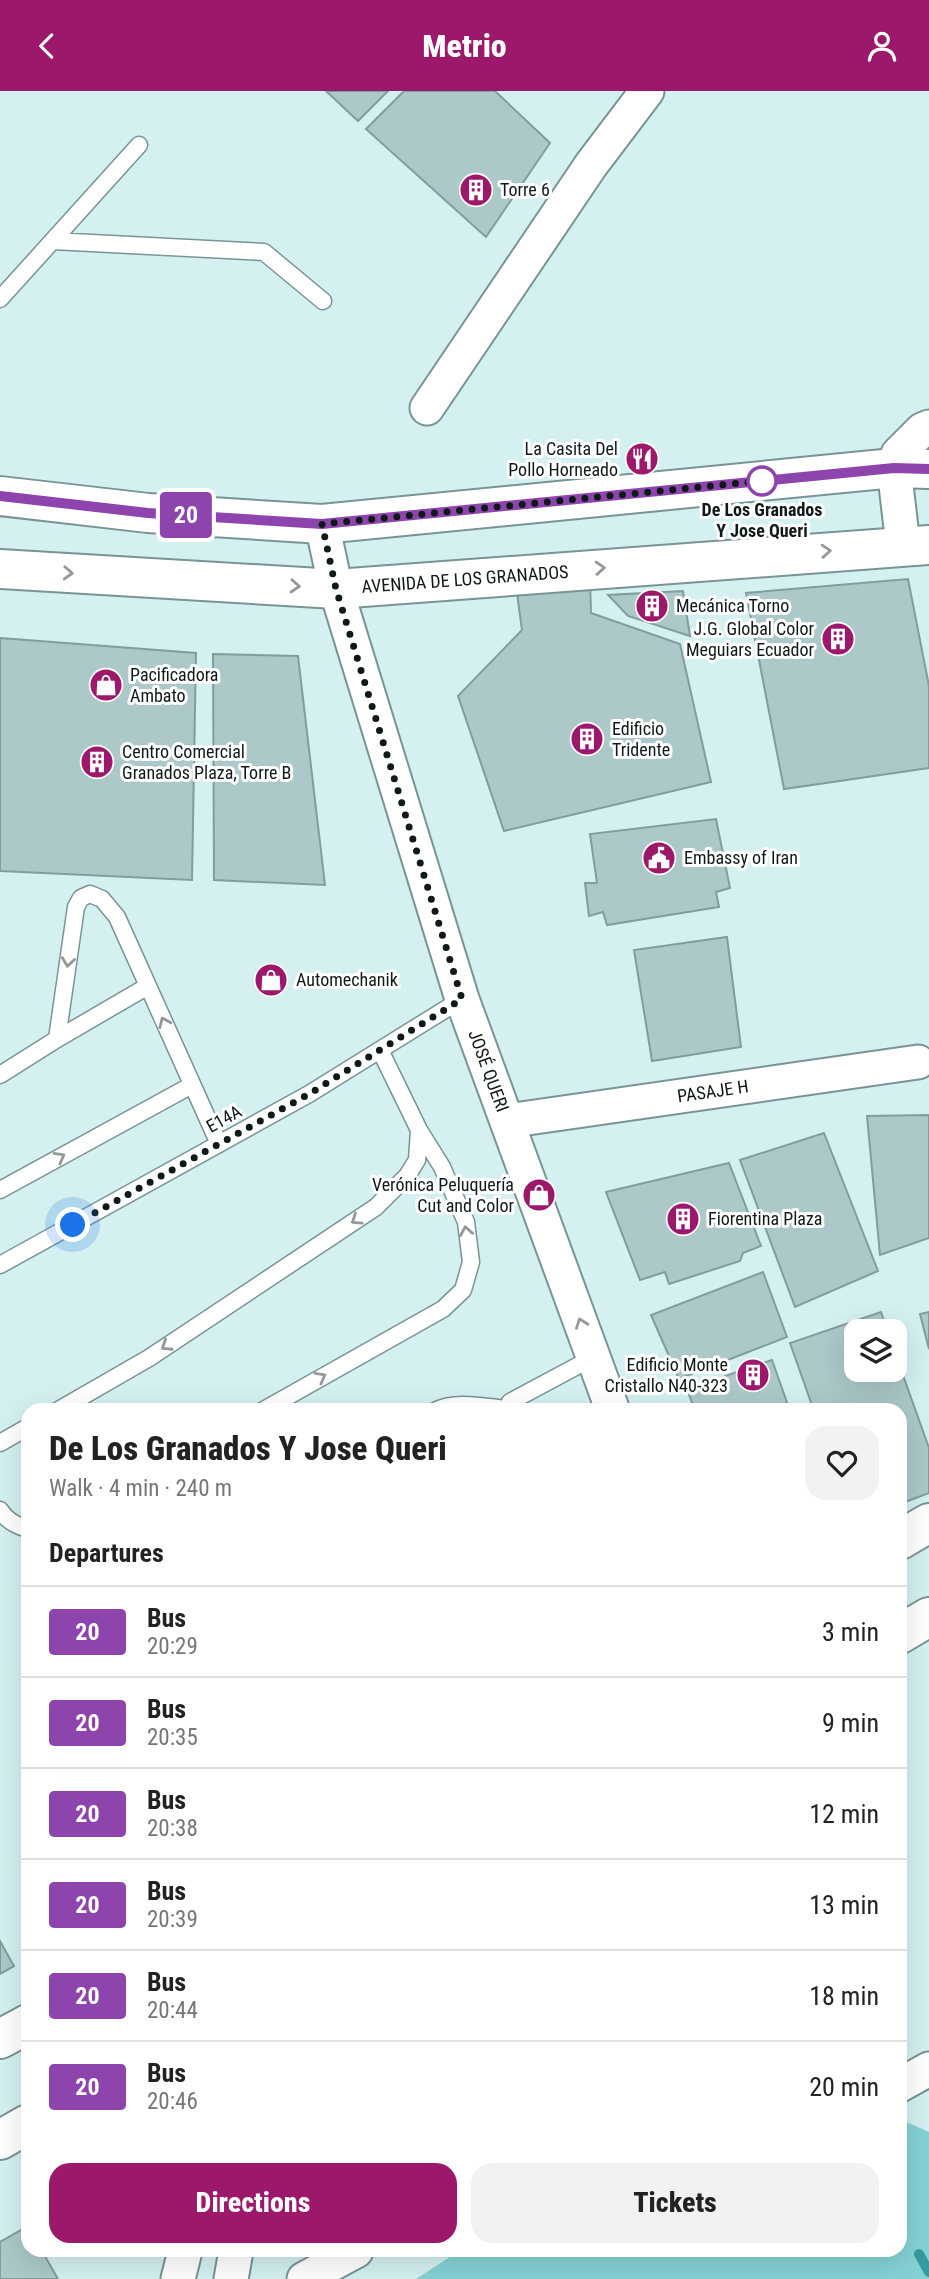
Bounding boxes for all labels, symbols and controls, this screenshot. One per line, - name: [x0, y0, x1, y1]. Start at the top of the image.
- icon: back: [28, 27, 66, 65]
- text: Metrio: [422, 27, 507, 65]
- icon: person: [863, 27, 901, 65]
- building icon: Torre 6: [457, 171, 495, 209]
- place label: Torre 6: [500, 179, 550, 200]
- place label: La Casita Del Pollo Horneado: [508, 438, 618, 480]
- restaurant icon: La Casita Del Pollo Horneado: [623, 440, 661, 478]
- marker: De Los Granados Y Jose Queri: [747, 466, 777, 496]
- line badge: 20: [154, 492, 218, 538]
- place label: De Los Granados Y Jose Queri: [702, 499, 822, 541]
- text: 20: [174, 501, 198, 529]
- one-way arrow: [821, 544, 832, 559]
- street label: AVENIDA DE LOS GRANADOS: [361, 561, 569, 597]
- one-way arrow: [594, 561, 605, 576]
- one-way arrow: [63, 565, 74, 580]
- one-way arrow: [290, 578, 301, 593]
- building icon: Mecánica Torno: [633, 587, 671, 625]
- place label: Mecánica Torno: [676, 595, 789, 616]
- place label: J.G. Global Color Meguiars Ecuador: [686, 618, 815, 660]
- building icon: J.G. Global Color Meguiars Ecuador: [819, 620, 857, 658]
- place label: Pacificadora Ambato: [130, 664, 218, 706]
- shop icon: Pacificadora Ambato: [87, 666, 125, 704]
- place label: Edificio Tridente: [612, 718, 670, 760]
- building icon: Edificio Tridente: [568, 720, 606, 758]
- place label: Centro Comercial Granados Plaza, Torre B: [122, 741, 291, 783]
- building icon: Centro Comercial Granados Plaza, Torre B: [78, 743, 116, 781]
- public building icon: Embassy of Iran: [640, 839, 678, 877]
- place label: Embassy of Iran: [684, 847, 798, 868]
- one-way arrow: [61, 956, 76, 968]
- shop icon: Automechanik: [252, 961, 290, 999]
- place label: Automechanik: [296, 969, 398, 990]
- one-way arrow: [158, 1017, 172, 1029]
- street label: JOSÉ QUERI: [464, 1027, 513, 1115]
- street label: PASAJE H: [676, 1075, 750, 1106]
- street label: E14A: [202, 1100, 246, 1137]
- one-way arrow: [53, 1152, 65, 1165]
- place label: Verónica Peluquería Cut and Color: [372, 1174, 515, 1216]
- shop icon: Verónica Peluquería Cut and Color: [520, 1176, 558, 1214]
- building icon: Fiorentina Plaza: [664, 1200, 702, 1238]
- your location: [55, 1207, 90, 1242]
- place label: Fiorentina Plaza: [708, 1208, 822, 1229]
- one-way arrow: [351, 1212, 364, 1225]
- one-way arrow: [459, 1225, 474, 1237]
- one-way arrow: [575, 1318, 589, 1330]
- map controls: [844, 1319, 907, 1382]
- button: layers: [844, 1319, 907, 1382]
- one-way arrow: [161, 1338, 174, 1351]
- place label: Edificio Monte Cristallo N40-323: [605, 1354, 728, 1396]
- building icon: Edificio Monte Cristallo N40-323: [734, 1356, 772, 1394]
- one-way arrow: [314, 1372, 327, 1385]
- button: heart: [805, 1426, 879, 1500]
- text: De Los Granados Y Jose Queri: [49, 1429, 447, 1468]
- text: Walk · 4 min · 240 m: [49, 1475, 232, 1502]
- text: Departures: [49, 1538, 164, 1568]
- text: Bus: [147, 1603, 186, 1633]
- text: 3 min: [822, 1617, 879, 1647]
- text: 20: [75, 1618, 100, 1646]
- text: 20:29: [147, 1633, 198, 1660]
- text: Bus: [147, 1694, 186, 1724]
- text: 9 min: [822, 1708, 879, 1738]
- text: 20: [75, 1709, 100, 1737]
- text: 20:35: [147, 1724, 198, 1751]
- text: Bus: [147, 1785, 186, 1815]
- text: 12 min: [809, 1799, 879, 1829]
- text: 20: [75, 1800, 100, 1828]
- text: 20:38: [147, 1815, 198, 1842]
- text: Bus: [147, 1876, 186, 1906]
- text: 13 min: [809, 1890, 879, 1920]
- text: 20: [75, 1891, 100, 1919]
- text: 20:39: [147, 1906, 198, 1933]
- text: Bus: [147, 1967, 186, 1997]
- text: 18 min: [809, 1981, 879, 2011]
- text: 20: [75, 1982, 100, 2010]
- text: 20:44: [147, 1997, 198, 2024]
- text: Bus: [147, 2058, 186, 2088]
- text: 20 min: [809, 2072, 879, 2102]
- text: 20: [75, 2073, 100, 2101]
- text: 20:46: [147, 2088, 198, 2115]
- button: Directions: [49, 2163, 457, 2243]
- button: Tickets: [471, 2163, 879, 2243]

